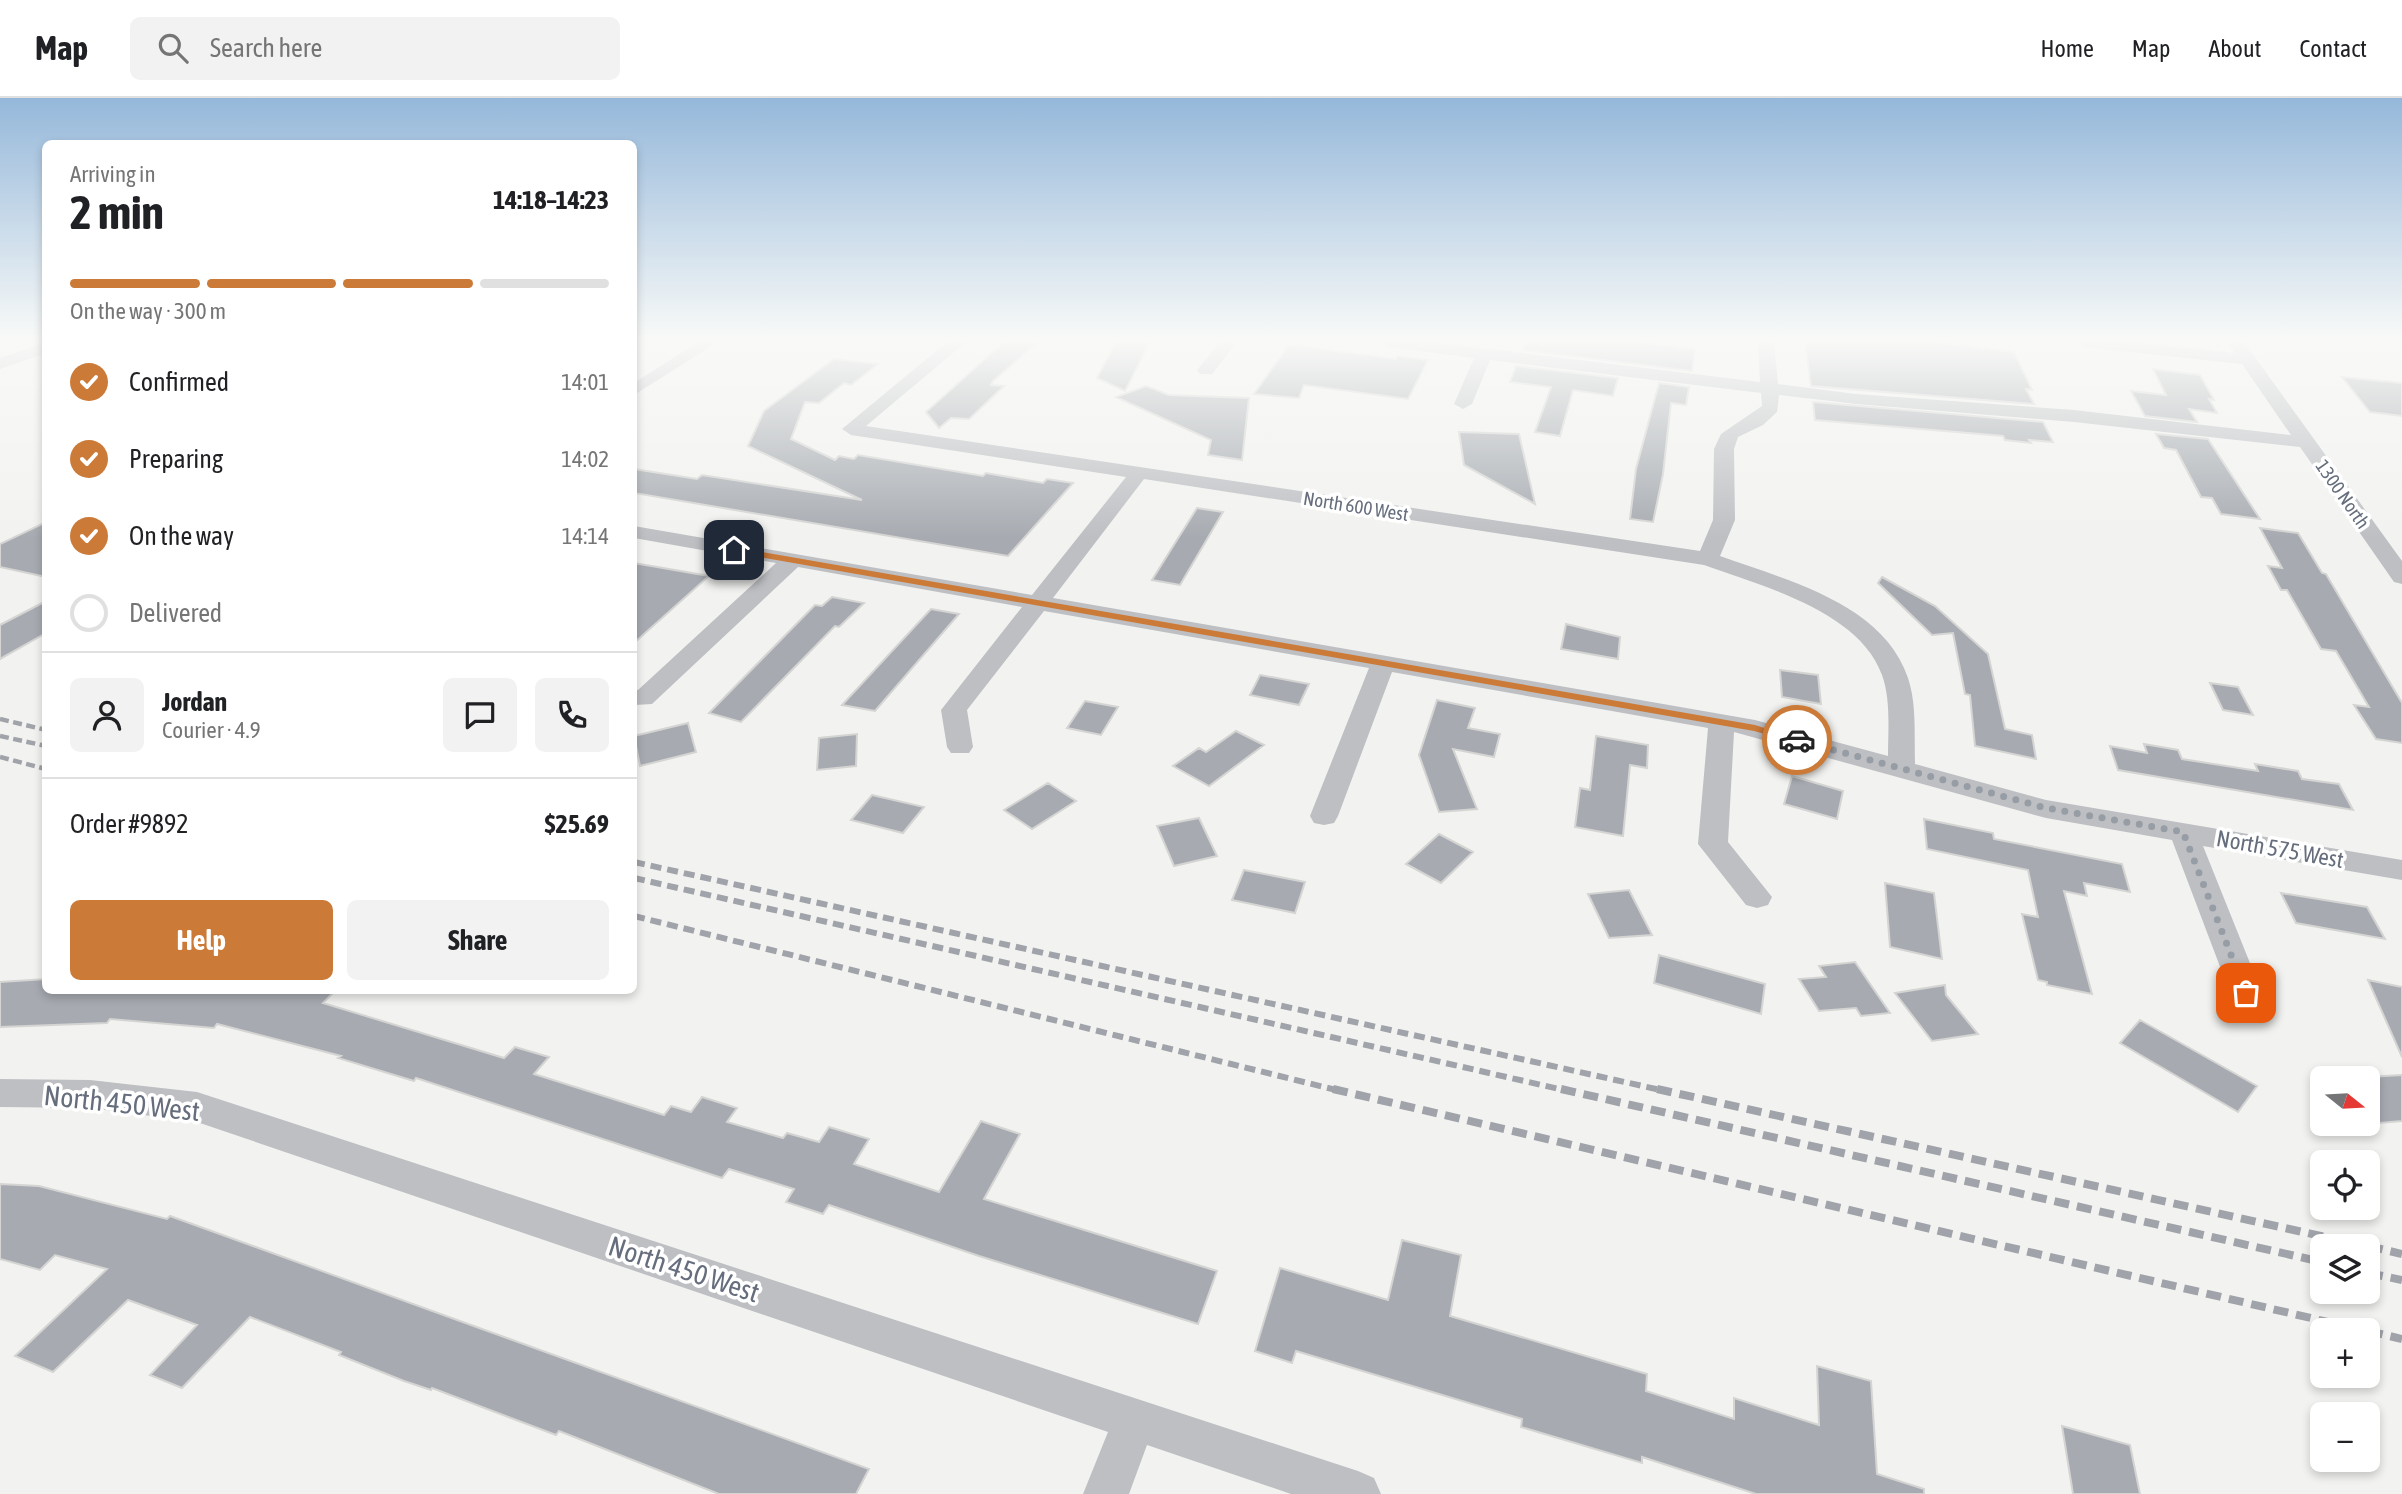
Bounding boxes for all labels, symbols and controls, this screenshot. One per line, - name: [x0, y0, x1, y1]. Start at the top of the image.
- search box: [130, 17, 620, 80]
- text: Map: [35, 29, 88, 67]
- icon: search: [154, 29, 192, 67]
- text: Search here: [210, 33, 322, 63]
- text: Home: [2040, 35, 2094, 62]
- text: Map: [2132, 35, 2170, 62]
- text: About: [2208, 35, 2261, 62]
- text: Contact: [2299, 35, 2367, 62]
- text: Arriving in: [70, 161, 156, 187]
- text: 14:18–14:23: [493, 185, 609, 215]
- text: 2 min: [70, 186, 164, 239]
- text: On the way · 300 m: [70, 298, 226, 324]
- icon: check: [70, 363, 108, 401]
- text: Confirmed: [129, 367, 229, 397]
- text: 14:01: [561, 369, 609, 395]
- icon: check: [70, 440, 108, 478]
- text: Preparing: [129, 444, 223, 474]
- text: 14:02: [561, 446, 609, 472]
- street label: 1300 North: [2311, 456, 2375, 532]
- street label: North 600 West: [1302, 487, 1410, 525]
- icon: check: [70, 517, 108, 555]
- pin: [704, 520, 764, 580]
- text: On the way: [129, 521, 234, 551]
- text: 14:14: [562, 523, 609, 549]
- icon: home: [715, 531, 753, 569]
- text: Delivered: [129, 598, 222, 628]
- button: person: [70, 678, 144, 752]
- button: chat: [443, 678, 517, 752]
- button: phone: [535, 678, 609, 752]
- text: Jordan: [162, 687, 227, 717]
- courier: [1762, 705, 1832, 775]
- text: Courier · 4.9: [162, 717, 261, 743]
- icon: car: [1778, 721, 1816, 759]
- text: Order #9892: [70, 809, 189, 839]
- text: $25.69: [545, 809, 609, 839]
- street label: North 575 West: [2214, 825, 2346, 873]
- button: Help: [70, 900, 333, 980]
- button: Share: [347, 900, 609, 980]
- pin: [2216, 963, 2276, 1023]
- icon: bag: [2227, 974, 2265, 1012]
- north arrow: [2310, 1066, 2380, 1136]
- map controls: [2310, 1066, 2380, 1472]
- street label: North 450 West: [42, 1079, 202, 1127]
- button: locate: [2310, 1150, 2380, 1220]
- street label: North 450 West: [605, 1230, 763, 1308]
- button: layers: [2310, 1234, 2380, 1304]
- button: +: [2310, 1318, 2380, 1388]
- button: −: [2310, 1402, 2380, 1472]

